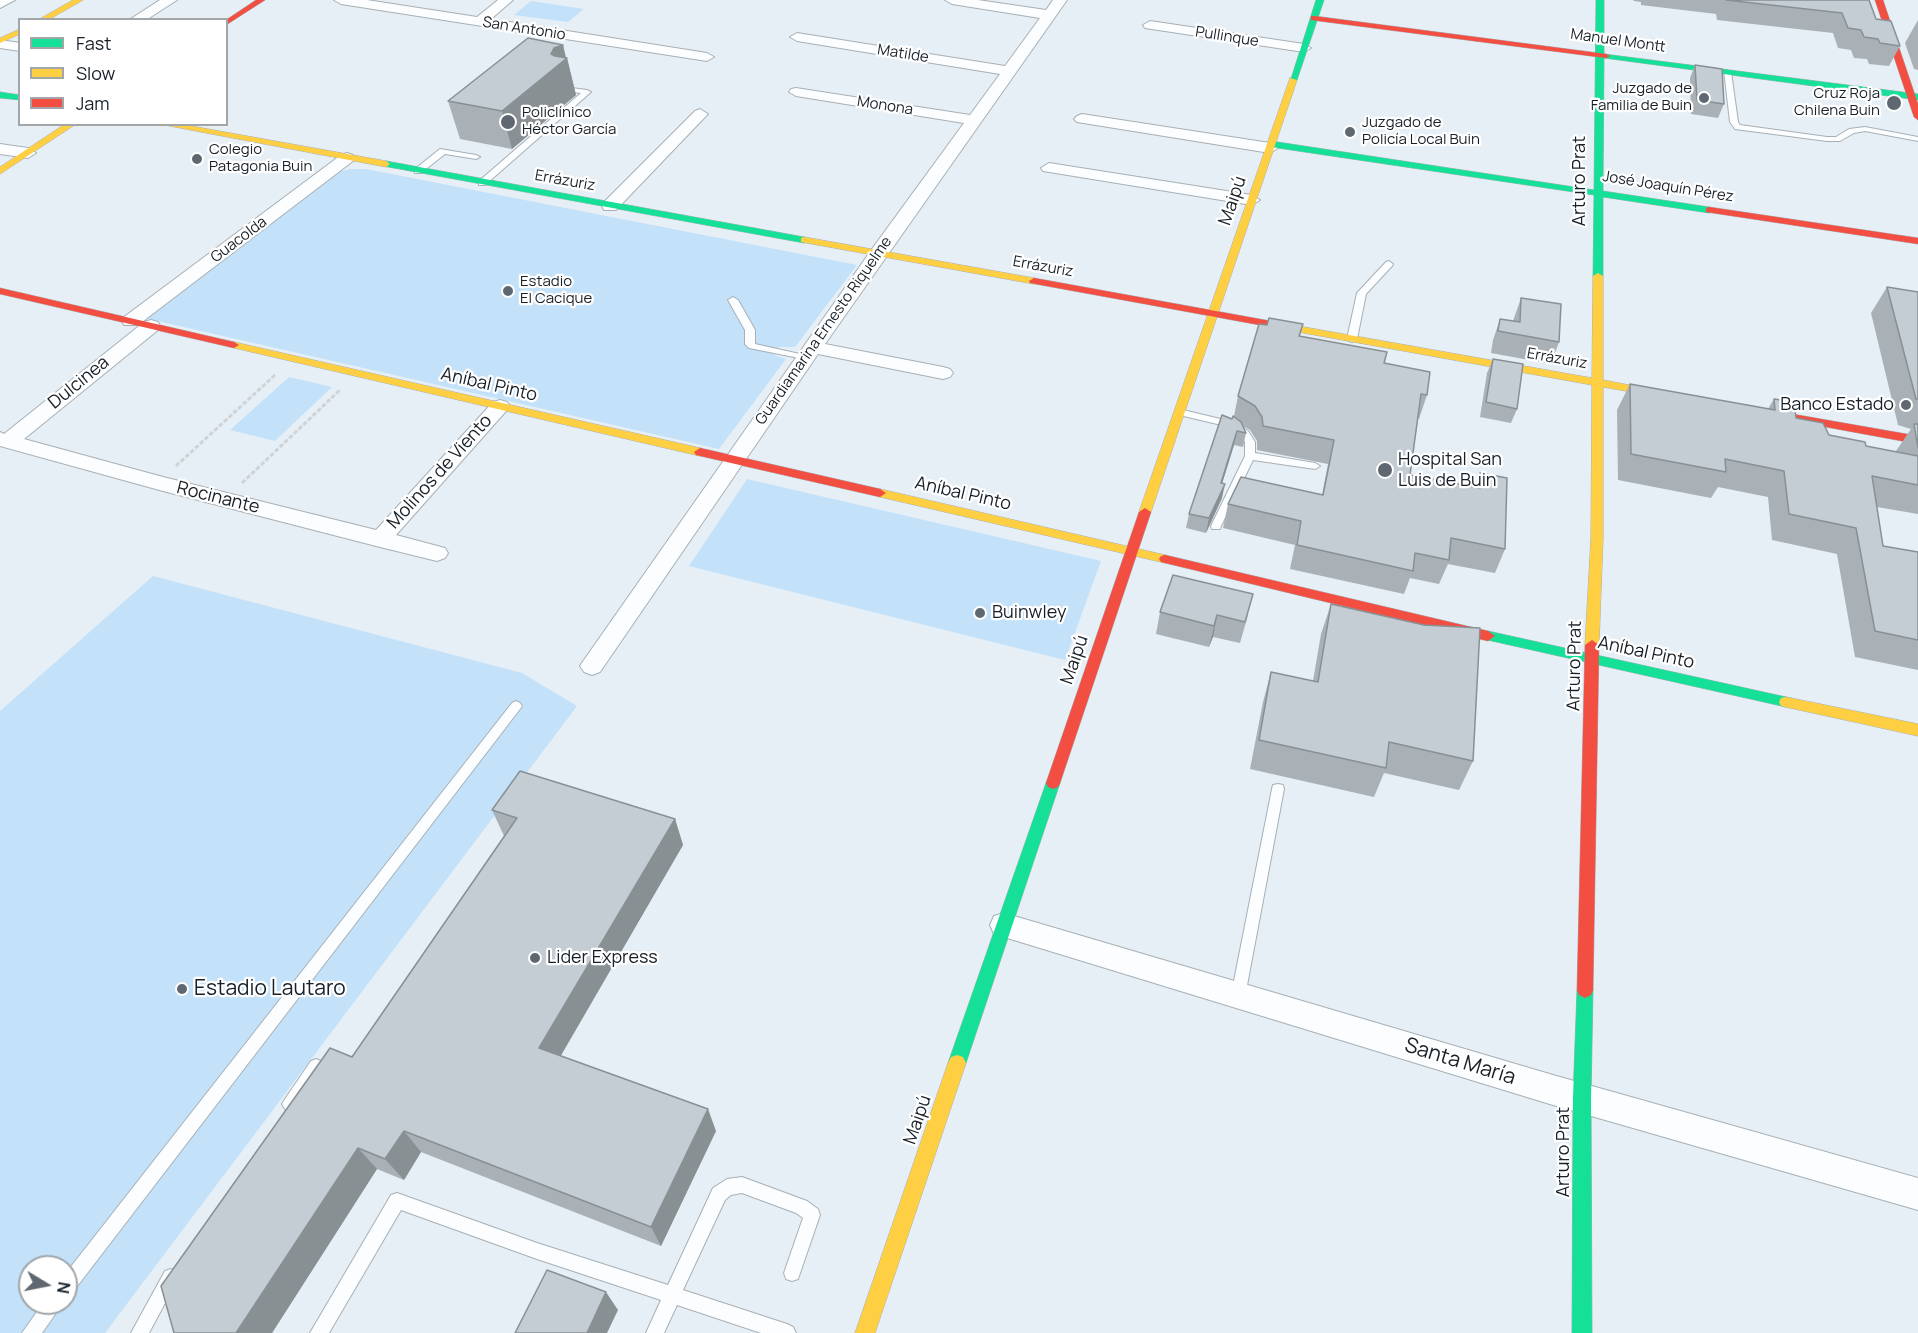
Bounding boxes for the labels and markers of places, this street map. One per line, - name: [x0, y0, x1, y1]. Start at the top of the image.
- place label: Juzgado de Familia de Buin: [1591, 80, 1692, 115]
- place label: Cruz Roja Chilena Buin: [1794, 85, 1880, 120]
- marker: Juzgado de Familia de Buin: [1697, 91, 1711, 105]
- marker: Cruz Roja Chilena Buin: [1885, 94, 1903, 112]
- place label: Policlínico Héctor García: [522, 104, 616, 139]
- marker: Policlínico Héctor García: [499, 113, 517, 131]
- place label: Juzgado de Policía Local Buin: [1362, 114, 1480, 149]
- marker: Juzgado de Policía Local Buin: [1343, 125, 1357, 139]
- place label: Colegio Patagonia Buin: [209, 141, 312, 176]
- marker: Colegio Patagonia Buin: [190, 152, 204, 166]
- place label: Estadio El Cacique: [520, 273, 592, 308]
- marker: Estadio El Cacique: [501, 284, 515, 298]
- place label: Banco Estado: [1780, 394, 1894, 416]
- marker: Banco Estado: [1899, 398, 1913, 412]
- place label: Hospital San Luis de Buin: [1398, 449, 1502, 492]
- marker: Hospital San Luis de Buin: [1376, 461, 1394, 479]
- place label: Buinwley: [992, 602, 1066, 624]
- marker: Buinwley: [973, 606, 987, 620]
- place label: Lider Express: [547, 947, 658, 969]
- marker: Lider Express: [528, 951, 542, 965]
- place label: Estadio Lautaro: [194, 976, 346, 1002]
- marker: Estadio Lautaro: [175, 982, 189, 996]

